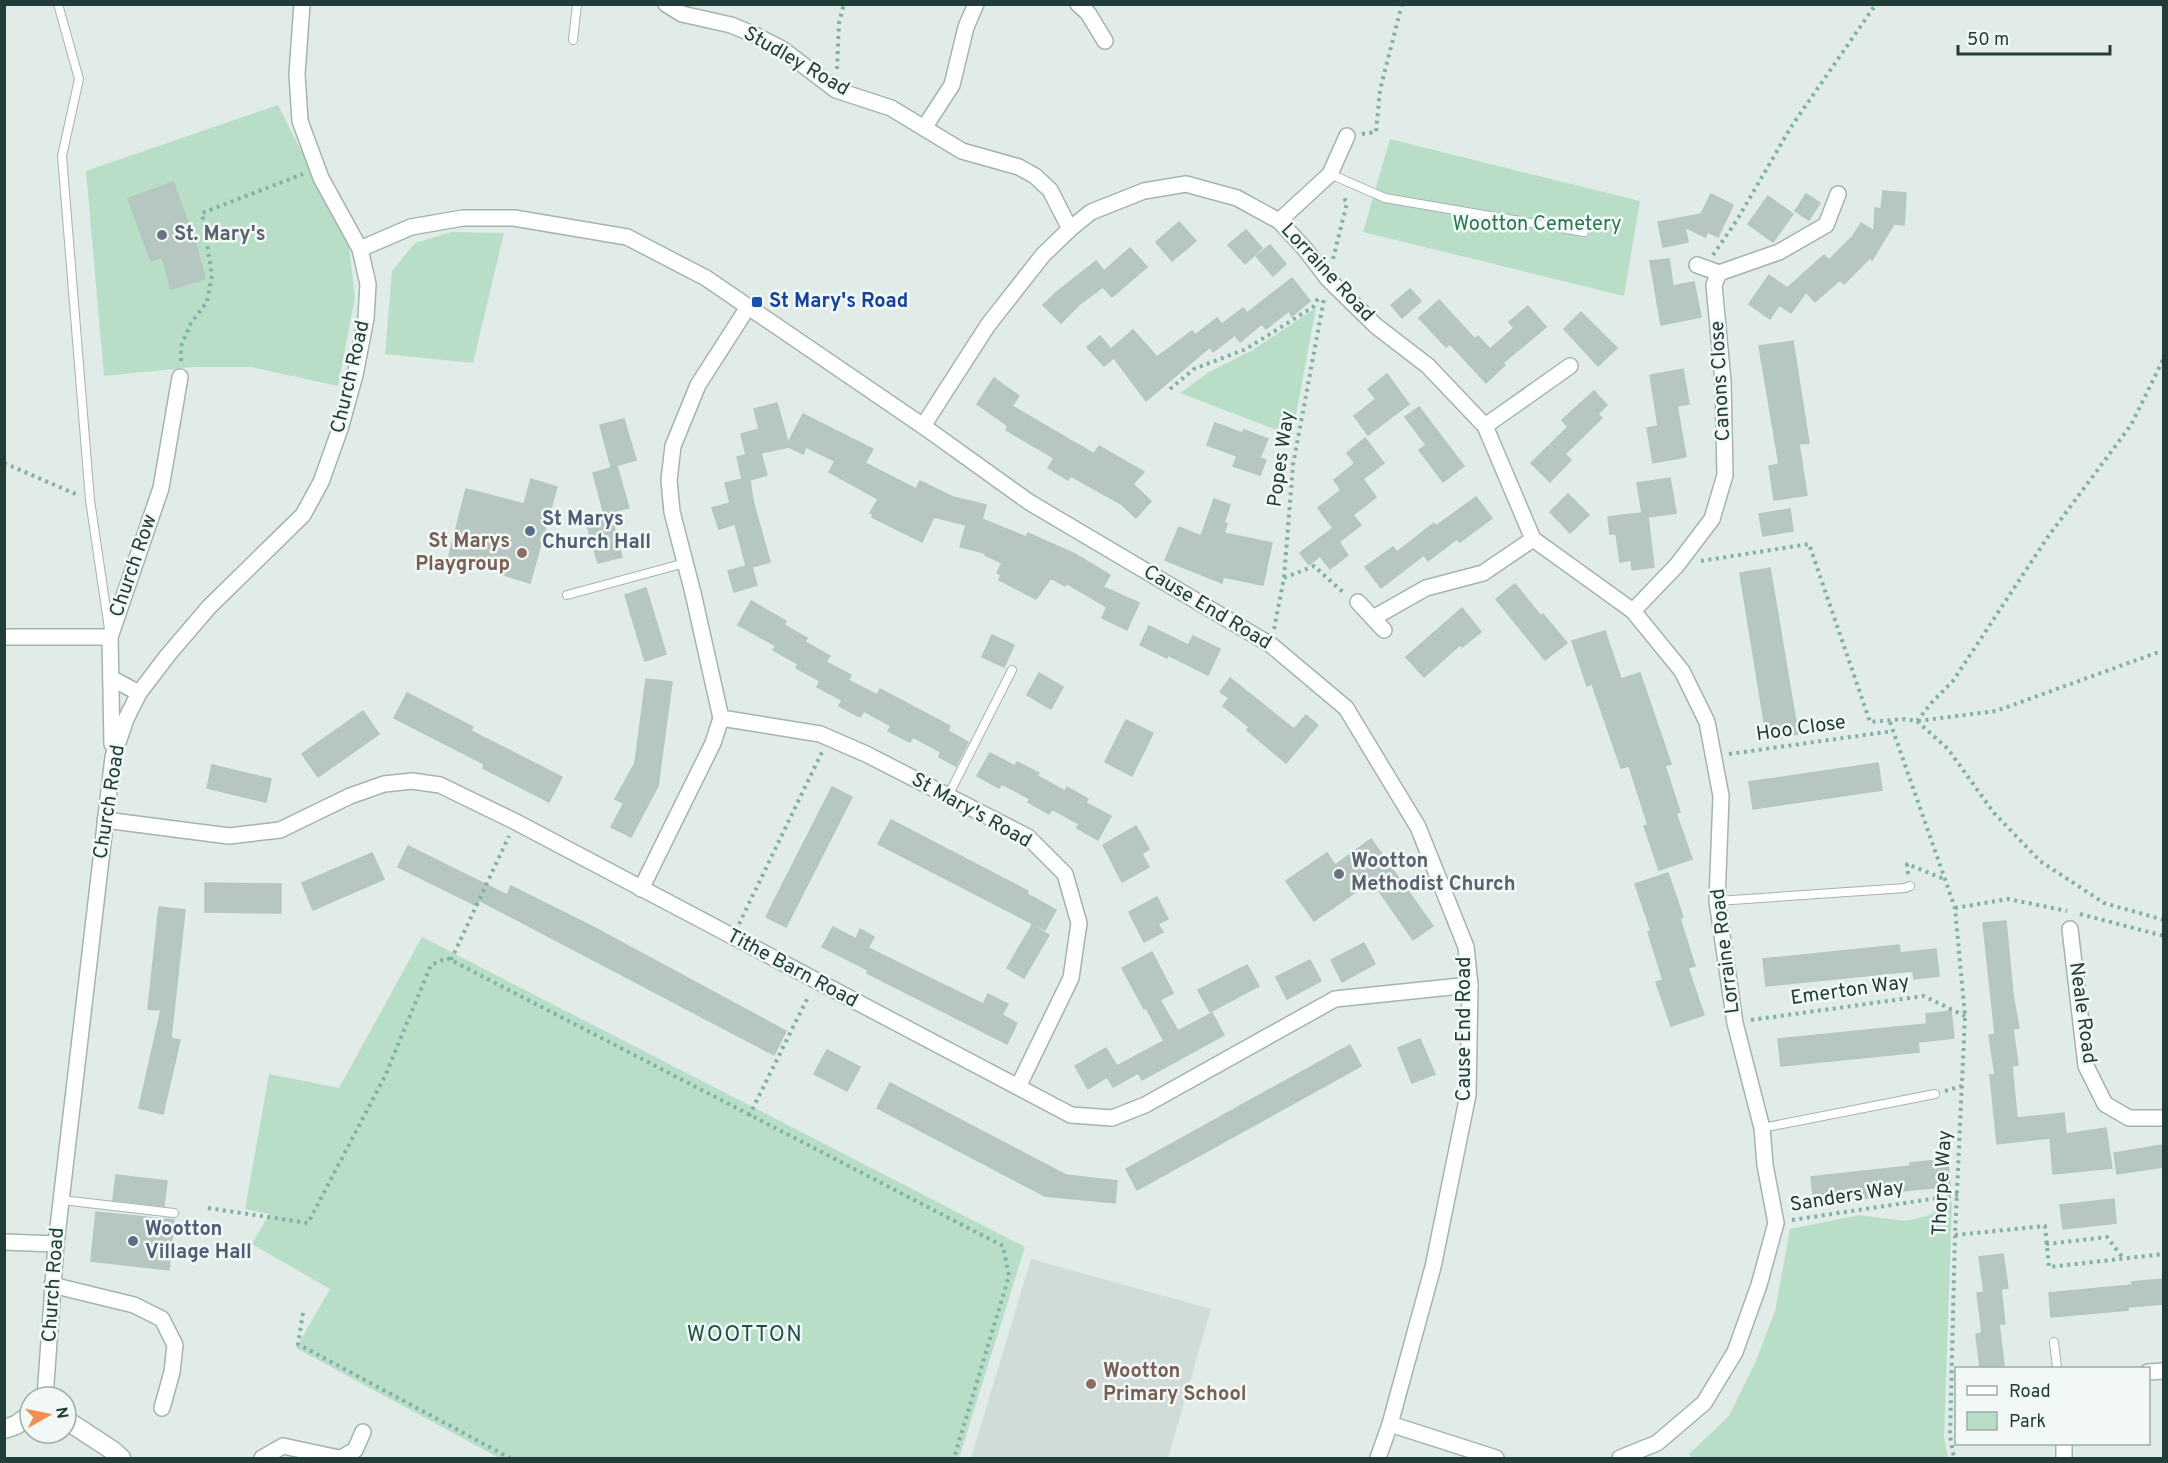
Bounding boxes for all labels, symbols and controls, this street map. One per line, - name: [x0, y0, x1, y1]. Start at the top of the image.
- scale bar: [1958, 18, 2110, 56]
- street label: Studley Road: [738, 21, 854, 103]
- text: 50 m: [1967, 29, 2009, 52]
- park label: Wootton Cemetery: [1452, 212, 1622, 238]
- street label: Lorraine Road: [1274, 218, 1380, 328]
- place label: St. Mary's: [174, 222, 265, 248]
- marker: St. Mary's: [155, 228, 169, 242]
- place label: St Mary's Road: [769, 289, 908, 315]
- marker: St Mary's Road: [750, 295, 764, 309]
- street label: Church Road: [325, 318, 377, 436]
- street label: Canons Close: [1705, 320, 1737, 442]
- street label: Popes Way: [1262, 409, 1302, 509]
- place label: St Marys Church Hall: [542, 507, 651, 556]
- street label: Church Row: [104, 511, 164, 621]
- marker: St Marys Church Hall: [523, 524, 537, 538]
- place label: St Marys Playgroup: [415, 529, 510, 578]
- marker: St Marys Playgroup: [515, 546, 529, 560]
- street label: Cause End Road: [1138, 560, 1276, 656]
- street label: Hoo Close: [1754, 710, 1848, 748]
- street label: Church Road: [88, 743, 132, 861]
- street label: St Mary's Road: [906, 767, 1036, 855]
- place label: Wootton Methodist Church: [1351, 849, 1516, 898]
- marker: Wootton Methodist Church: [1332, 867, 1346, 881]
- street label: Lorraine Road: [1705, 887, 1747, 1015]
- street label: Tithe Barn Road: [722, 923, 862, 1015]
- street label: Cause End Road: [1452, 956, 1478, 1102]
- street label: Neale Road: [2062, 960, 2102, 1066]
- street label: Emerton Way: [1789, 970, 1911, 1012]
- street label: Thorpe Way: [1927, 1129, 1959, 1237]
- street label: Sanders Way: [1788, 1175, 1906, 1219]
- place label: Wootton Village Hall: [145, 1217, 252, 1266]
- street label: Church Road: [37, 1227, 71, 1343]
- marker: Wootton Village Hall: [126, 1234, 140, 1248]
- district label: WOOTTON: [687, 1322, 803, 1349]
- place label: Wootton Primary School: [1103, 1359, 1247, 1408]
- legend: [1955, 1367, 2150, 1445]
- marker: Wootton Primary School: [1084, 1377, 1098, 1391]
- text: Road: [2009, 1381, 2051, 1404]
- north arrow: [18, 1385, 78, 1445]
- text: N: [50, 1406, 72, 1420]
- text: Park: [2009, 1411, 2046, 1434]

